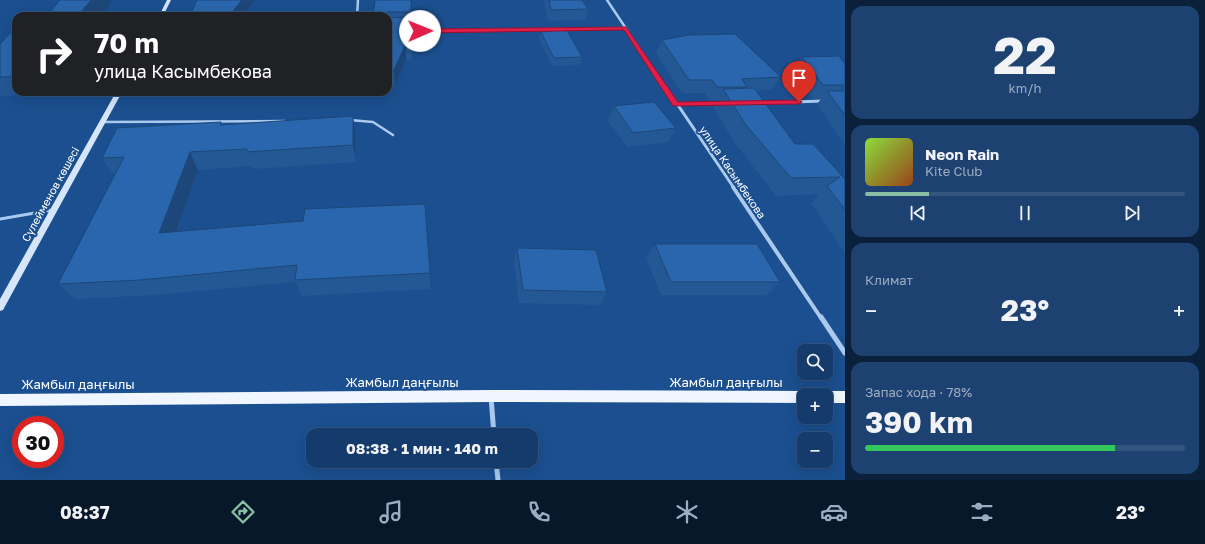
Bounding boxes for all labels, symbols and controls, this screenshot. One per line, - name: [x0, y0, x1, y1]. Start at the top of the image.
- position arrow: [399, 10, 441, 52]
- text: 22: [993, 23, 1057, 85]
- text: 70 m: [94, 26, 159, 59]
- icon: right: [28, 28, 80, 80]
- text: улица Касымбекова: [94, 60, 272, 82]
- pin: [782, 61, 816, 102]
- icon: arrive: [788, 67, 810, 89]
- text: km/h: [1008, 80, 1042, 96]
- street label: улица Касымбекова: [697, 123, 769, 221]
- street label: Сүлейменов көшесі: [19, 144, 82, 244]
- text: Neon Rain: [925, 145, 999, 163]
- text: Kite Club: [925, 163, 982, 179]
- icon: previous: [907, 202, 929, 224]
- icon: pause: [1014, 202, 1036, 224]
- icon: next: [1121, 202, 1143, 224]
- text: Климат: [865, 272, 913, 288]
- text: 23°: [1001, 292, 1049, 328]
- text: −: [865, 297, 877, 324]
- text: +: [1173, 297, 1185, 324]
- map controls: [797, 344, 833, 468]
- button: search: [797, 344, 833, 380]
- street label: Жамбыл даңғылы: [345, 374, 459, 390]
- street label: Жамбыл даңғылы: [669, 374, 783, 390]
- street label: Жамбыл даңғылы: [21, 376, 135, 392]
- text: Запас хода · 78%: [865, 384, 972, 400]
- button: +: [797, 388, 833, 424]
- text: 390 km: [865, 404, 973, 440]
- speed limit sign: 30: [12, 416, 64, 468]
- button: −: [797, 432, 833, 468]
- text: 08:38 · 1 мин · 140 m: [346, 439, 498, 457]
- icon: directions: [229, 498, 257, 526]
- icon: music: [377, 498, 405, 526]
- icon: phone: [525, 498, 553, 526]
- icon: climate: [673, 498, 701, 526]
- icon: car: [820, 498, 848, 526]
- icon: filters: [968, 498, 996, 526]
- text: 08:37: [60, 501, 110, 523]
- text: 23°: [1116, 501, 1145, 523]

